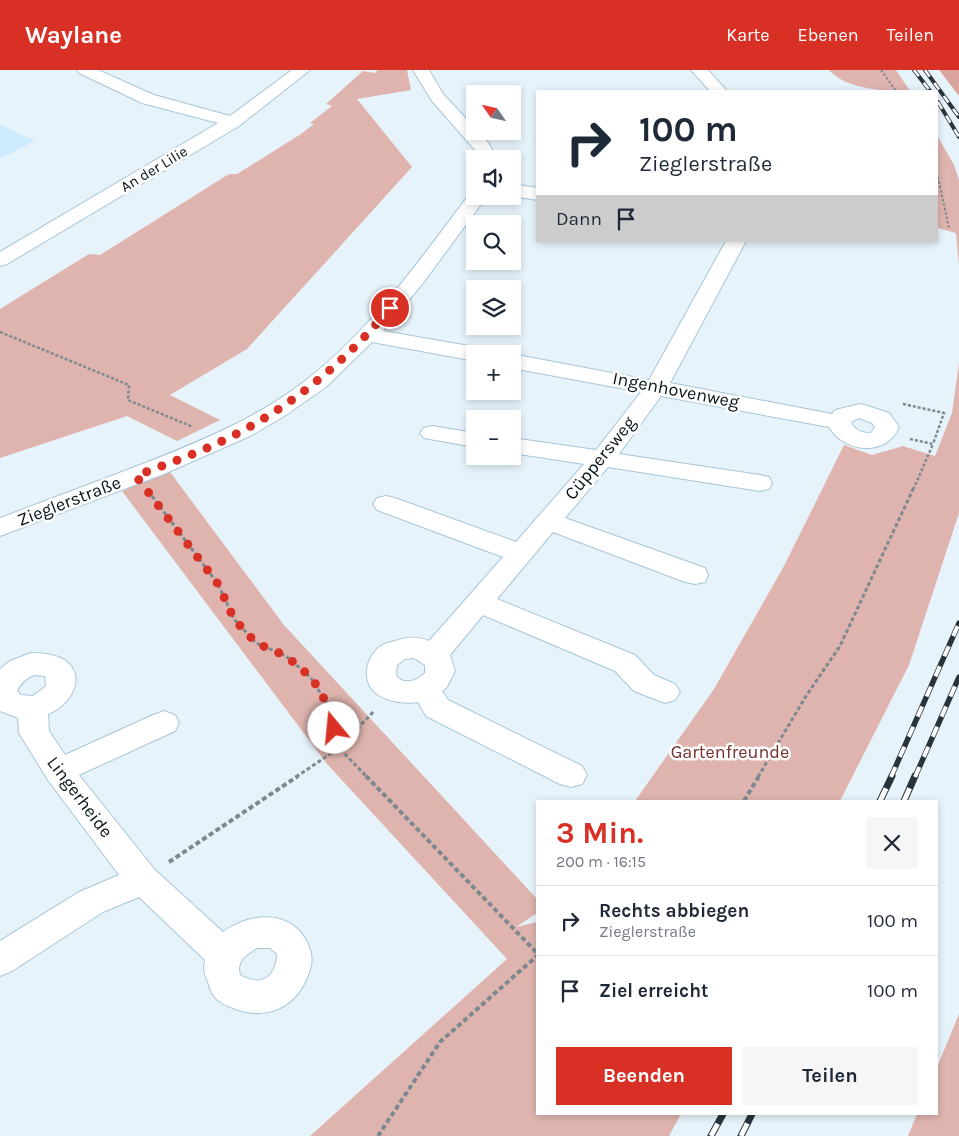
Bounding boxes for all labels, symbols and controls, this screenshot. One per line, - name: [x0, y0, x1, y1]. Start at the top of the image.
- text: Waylane: [25, 21, 122, 49]
- text: Karte: [726, 24, 770, 46]
- text: Ebenen: [798, 24, 859, 46]
- text: Teilen: [887, 24, 934, 46]
- north arrow: [466, 85, 521, 140]
- map controls: [466, 85, 521, 465]
- text: 100 m: [639, 109, 738, 150]
- icon: right: [556, 110, 621, 175]
- street label: An der Lilie: [117, 142, 191, 196]
- button: sound: [466, 150, 521, 205]
- text: Zieglerstraße: [639, 151, 772, 177]
- icon: arrive: [612, 205, 640, 233]
- text: Dann: [556, 208, 602, 230]
- button: search: [466, 215, 521, 270]
- button: layers: [466, 280, 521, 335]
- pin: [369, 287, 411, 329]
- icon: arrive: [376, 294, 404, 322]
- button: +: [466, 345, 521, 400]
- street label: Ingenhovenweg: [611, 367, 741, 413]
- button: −: [466, 410, 521, 465]
- street label: Cüppersweg: [560, 412, 640, 504]
- street label: Zieglerstraße: [14, 471, 124, 531]
- position arrow: [307, 701, 359, 753]
- park label: Gartenfreunde: [671, 741, 789, 763]
- street label: Lingerheide: [42, 752, 118, 842]
- text: 3 Min.: [556, 815, 643, 851]
- button: close: [866, 817, 918, 869]
- text: 200 m · 16:15: [556, 852, 646, 871]
- text: Rechts abbiegen: [599, 900, 749, 922]
- icon: right: [556, 907, 584, 935]
- text: 100 m: [867, 910, 918, 932]
- text: Zieglerstraße: [599, 922, 696, 941]
- icon: arrive: [556, 977, 584, 1005]
- text: Ziel erreicht: [599, 980, 709, 1002]
- text: 100 m: [867, 980, 918, 1002]
- button: Beenden: [556, 1047, 732, 1105]
- button: Teilen: [742, 1047, 918, 1105]

